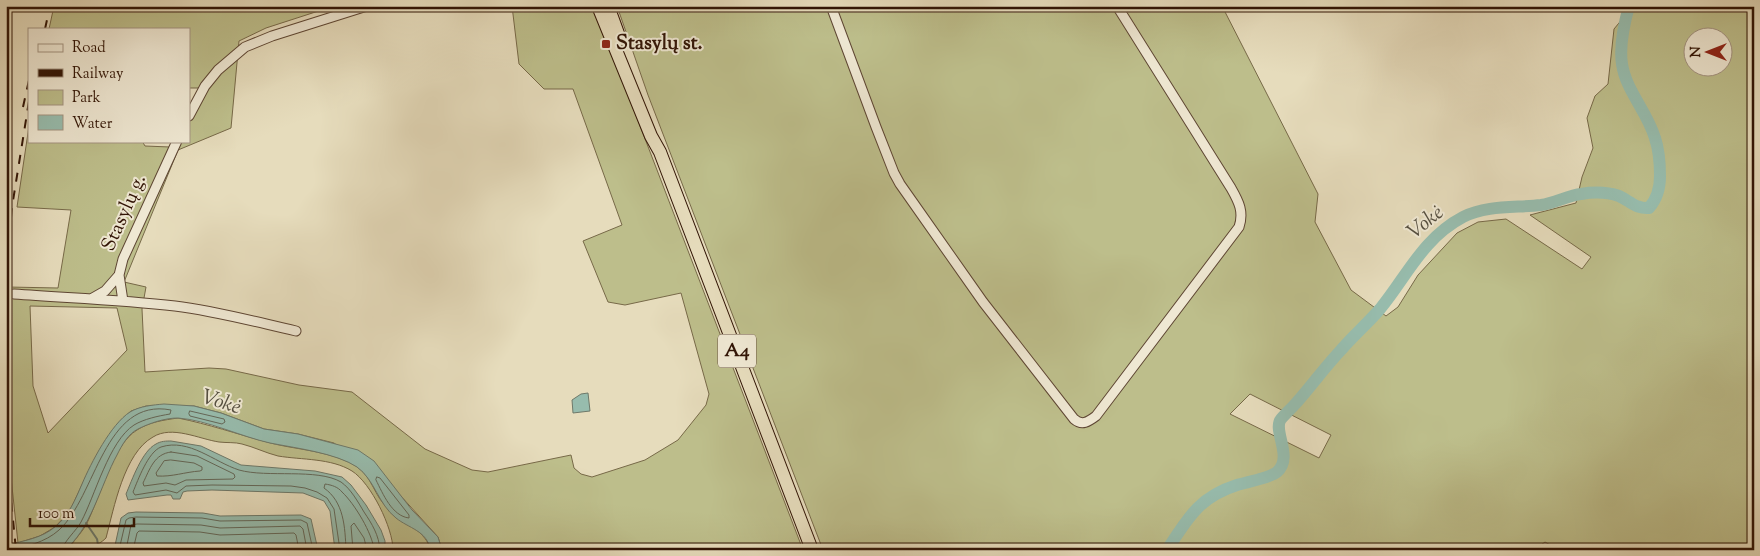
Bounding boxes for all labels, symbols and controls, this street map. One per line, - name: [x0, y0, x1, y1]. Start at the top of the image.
- legend: [28, 28, 190, 142]
- north arrow: [1682, 28, 1732, 78]
- place label: Stasylų st.: [616, 30, 703, 59]
- text: Road: [72, 38, 106, 59]
- marker: Stasylų st.: [600, 38, 612, 50]
- text: N: [1687, 46, 1707, 58]
- text: Railway: [72, 64, 124, 85]
- text: Park: [72, 88, 101, 109]
- text: Water: [72, 114, 113, 135]
- street label: Stasylų g.: [95, 170, 155, 256]
- water label: Vokė: [1401, 199, 1451, 247]
- road number: A4: [718, 334, 756, 368]
- water label: Vokė: [198, 383, 244, 423]
- scale bar: [30, 496, 134, 528]
- text: 100 m: [38, 504, 75, 525]

